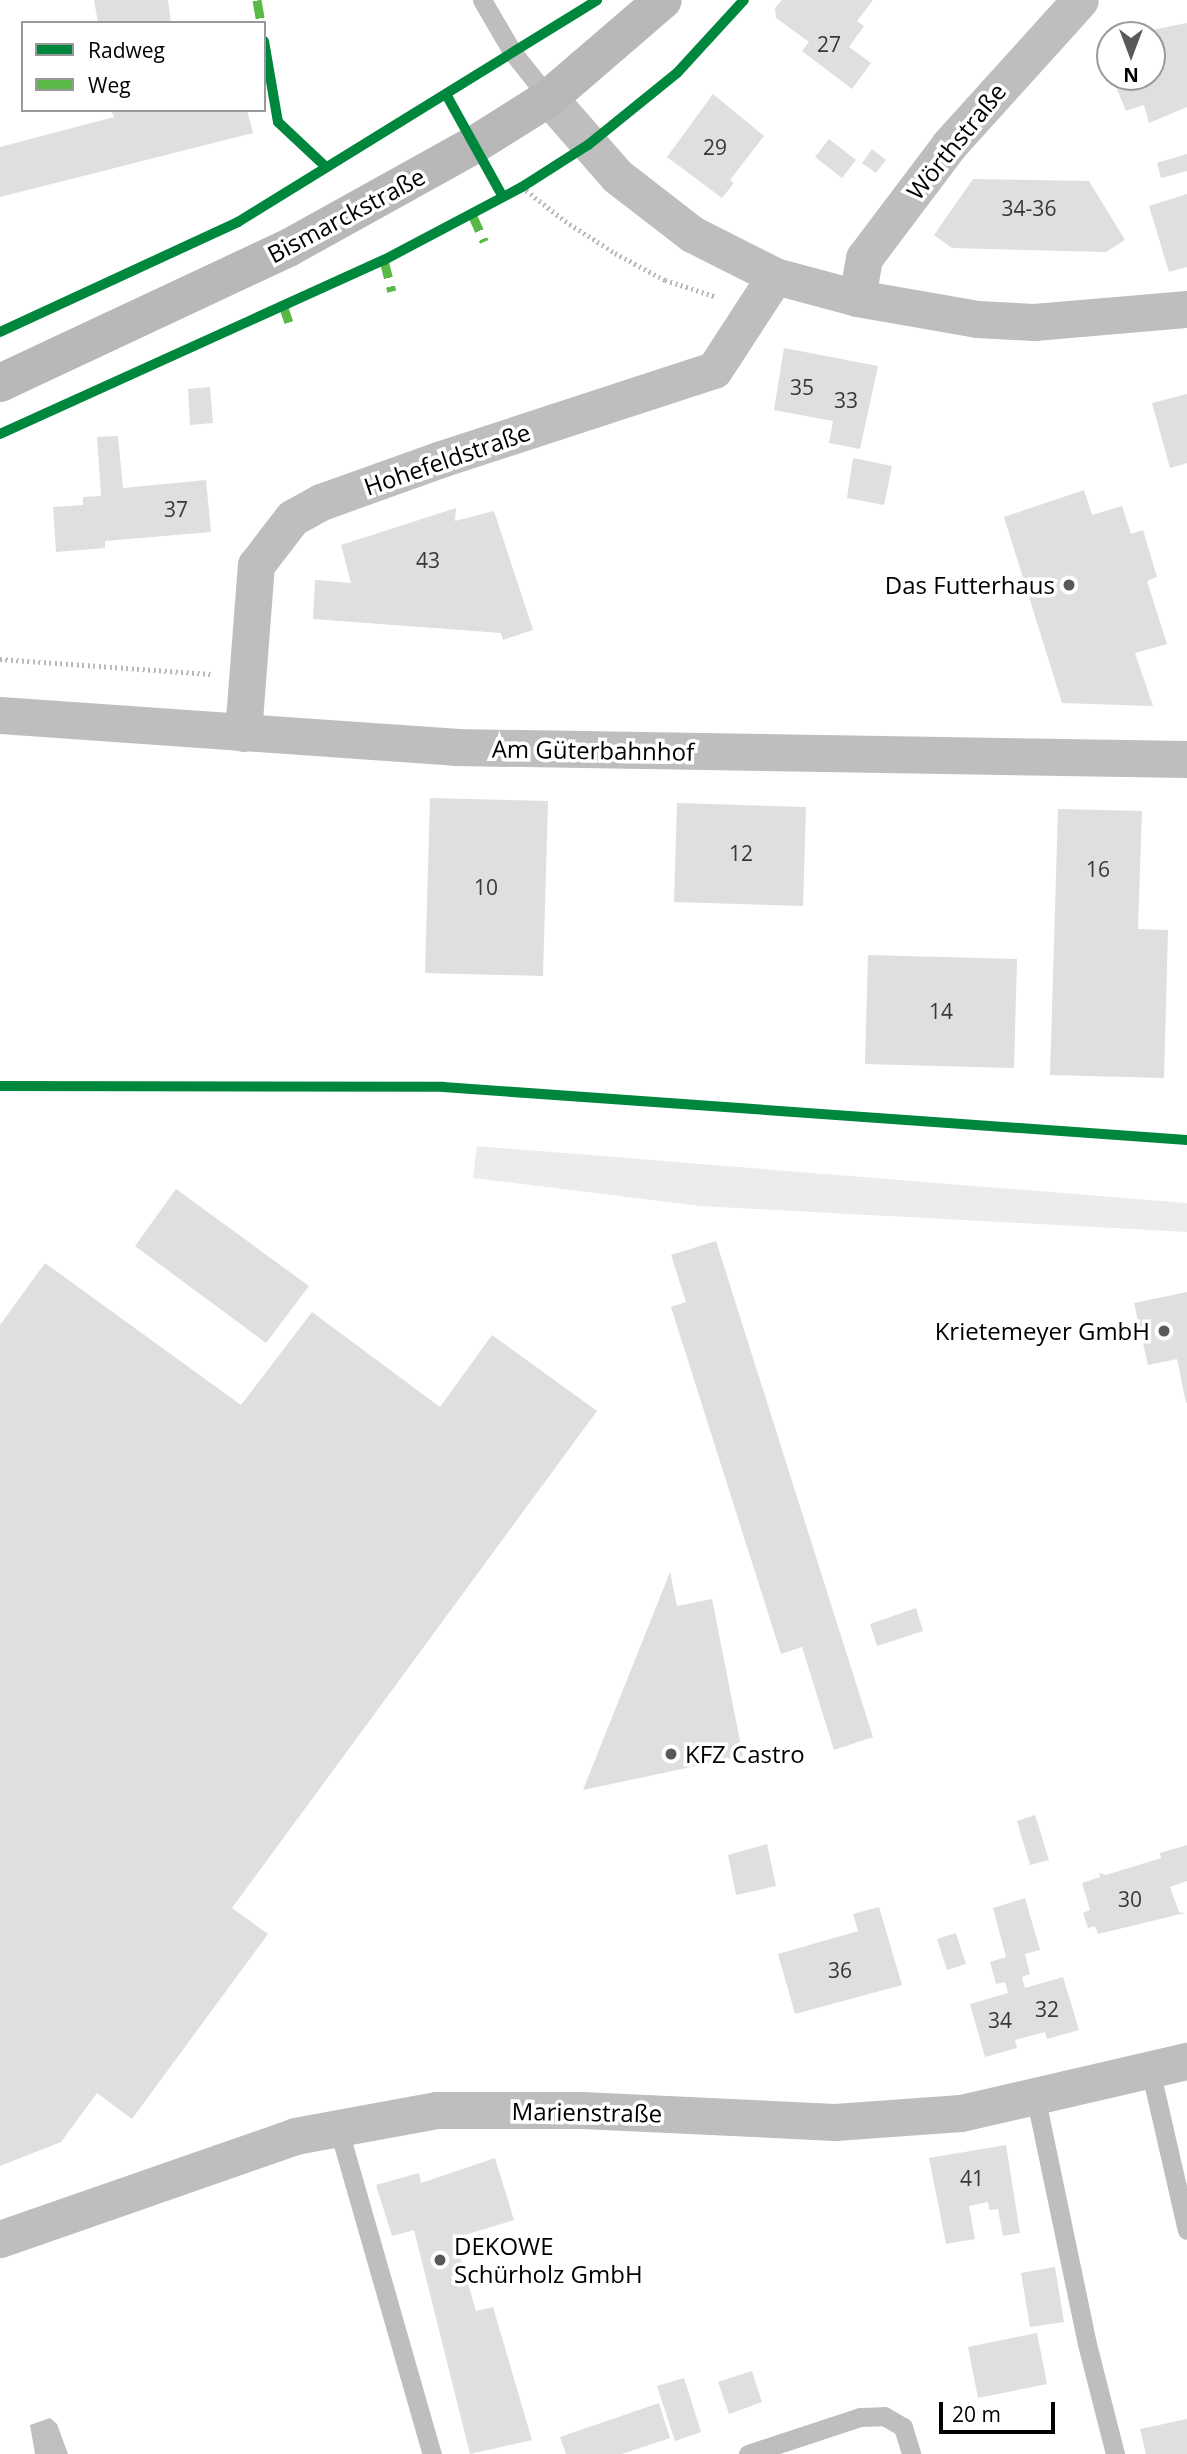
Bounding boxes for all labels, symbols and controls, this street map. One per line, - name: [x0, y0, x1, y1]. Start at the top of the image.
- legend: [21, 21, 266, 112]
- north arrow: [1096, 21, 1166, 91]
- house number: 27: [817, 31, 841, 57]
- text: Radweg: [88, 36, 165, 64]
- text: N: [1123, 62, 1139, 88]
- text: Weg: [88, 71, 131, 99]
- street label: Wörthstraße: [900, 77, 1012, 205]
- house number: 29: [703, 134, 727, 160]
- street label: Bismarckstraße: [262, 161, 430, 269]
- house number: 34-36: [1002, 195, 1056, 221]
- house number: 35: [790, 374, 814, 400]
- house number: 33: [834, 387, 858, 413]
- street label: Hohefeldstraße: [360, 417, 534, 501]
- house number: 37: [164, 496, 188, 522]
- house number: 43: [416, 547, 440, 573]
- place label: Das Futterhaus: [885, 571, 1055, 599]
- marker: Das Futterhaus: [1061, 577, 1077, 593]
- street label: Am Güterbahnhof: [492, 734, 694, 766]
- house number: 12: [729, 840, 753, 866]
- house number: 16: [1086, 856, 1110, 882]
- house number: 10: [474, 874, 498, 900]
- house number: 14: [929, 998, 953, 1024]
- place label: Krietemeyer GmbH: [935, 1317, 1150, 1345]
- marker: Krietemeyer GmbH: [1156, 1323, 1172, 1339]
- place label: KFZ Castro: [685, 1740, 805, 1768]
- marker: KFZ Castro: [663, 1746, 679, 1762]
- house number: 30: [1118, 1886, 1142, 1912]
- house number: 36: [828, 1957, 852, 1983]
- house number: 32: [1035, 1996, 1059, 2022]
- house number: 34: [988, 2007, 1012, 2033]
- street label: Marienstraße: [511, 2096, 663, 2128]
- house number: 41: [960, 2165, 984, 2191]
- place label: DEKOWE Schürholz GmbH: [454, 2232, 643, 2288]
- marker: DEKOWE Schürholz GmbH: [432, 2252, 448, 2268]
- scale bar: [942, 2388, 1058, 2432]
- text: 20 m: [952, 2400, 1001, 2428]

